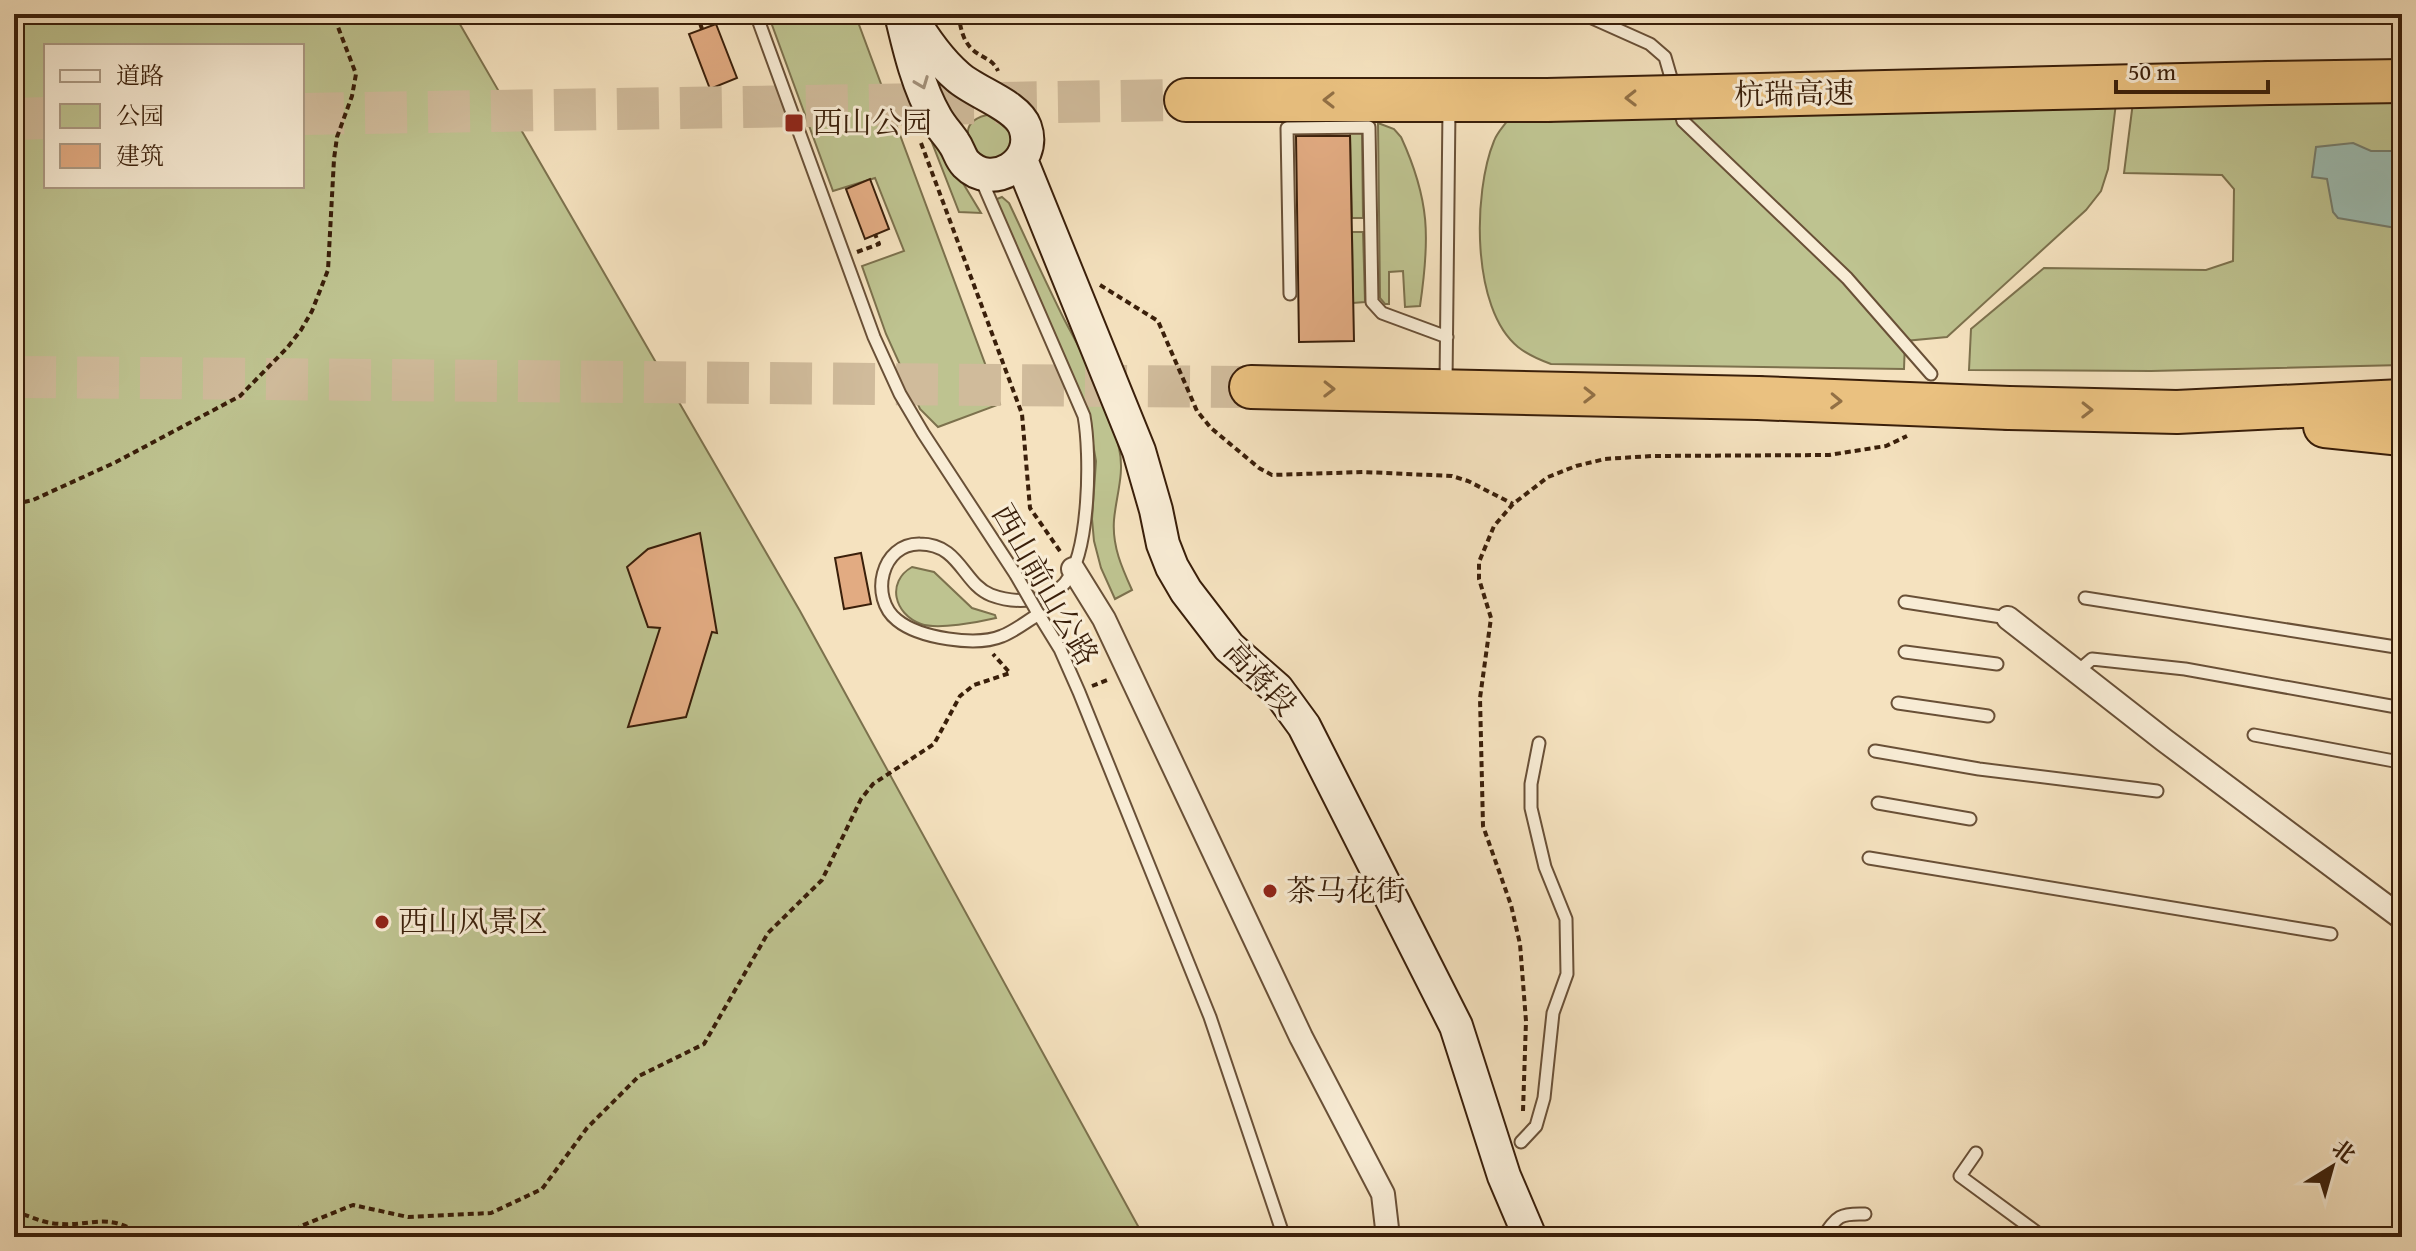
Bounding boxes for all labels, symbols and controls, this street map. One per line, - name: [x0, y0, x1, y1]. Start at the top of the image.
- legend: [44, 44, 304, 188]
- scale bar: [2116, 44, 2268, 94]
- text: 50 m: [2128, 54, 2176, 89]
- text: 道路: [116, 58, 164, 93]
- street label: 杭瑞高速: [1734, 70, 1854, 116]
- one-way arrow: [912, 75, 929, 89]
- one-way arrow: [1624, 89, 1637, 107]
- one-way arrow: [1322, 91, 1335, 109]
- text: 公园: [116, 98, 164, 133]
- place label: 西山公园: [812, 100, 932, 144]
- marker: 西山公园: [783, 112, 805, 134]
- text: 建筑: [116, 138, 164, 173]
- one-way arrow: [1323, 380, 1336, 398]
- one-way arrow: [1583, 386, 1596, 403]
- one-way arrow: [1830, 393, 1843, 410]
- one-way arrow: [2081, 401, 2094, 418]
- street label: 西山前山公路: [982, 496, 1110, 673]
- street label: 高蒋段: [1214, 629, 1308, 725]
- place label: 茶马花街: [1286, 868, 1406, 912]
- marker: 茶马花街: [1261, 882, 1279, 900]
- place label: 西山风景区: [398, 899, 548, 943]
- marker: 西山风景区: [373, 913, 391, 931]
- north arrow: [2292, 1127, 2372, 1207]
- text: 北: [2326, 1132, 2362, 1170]

